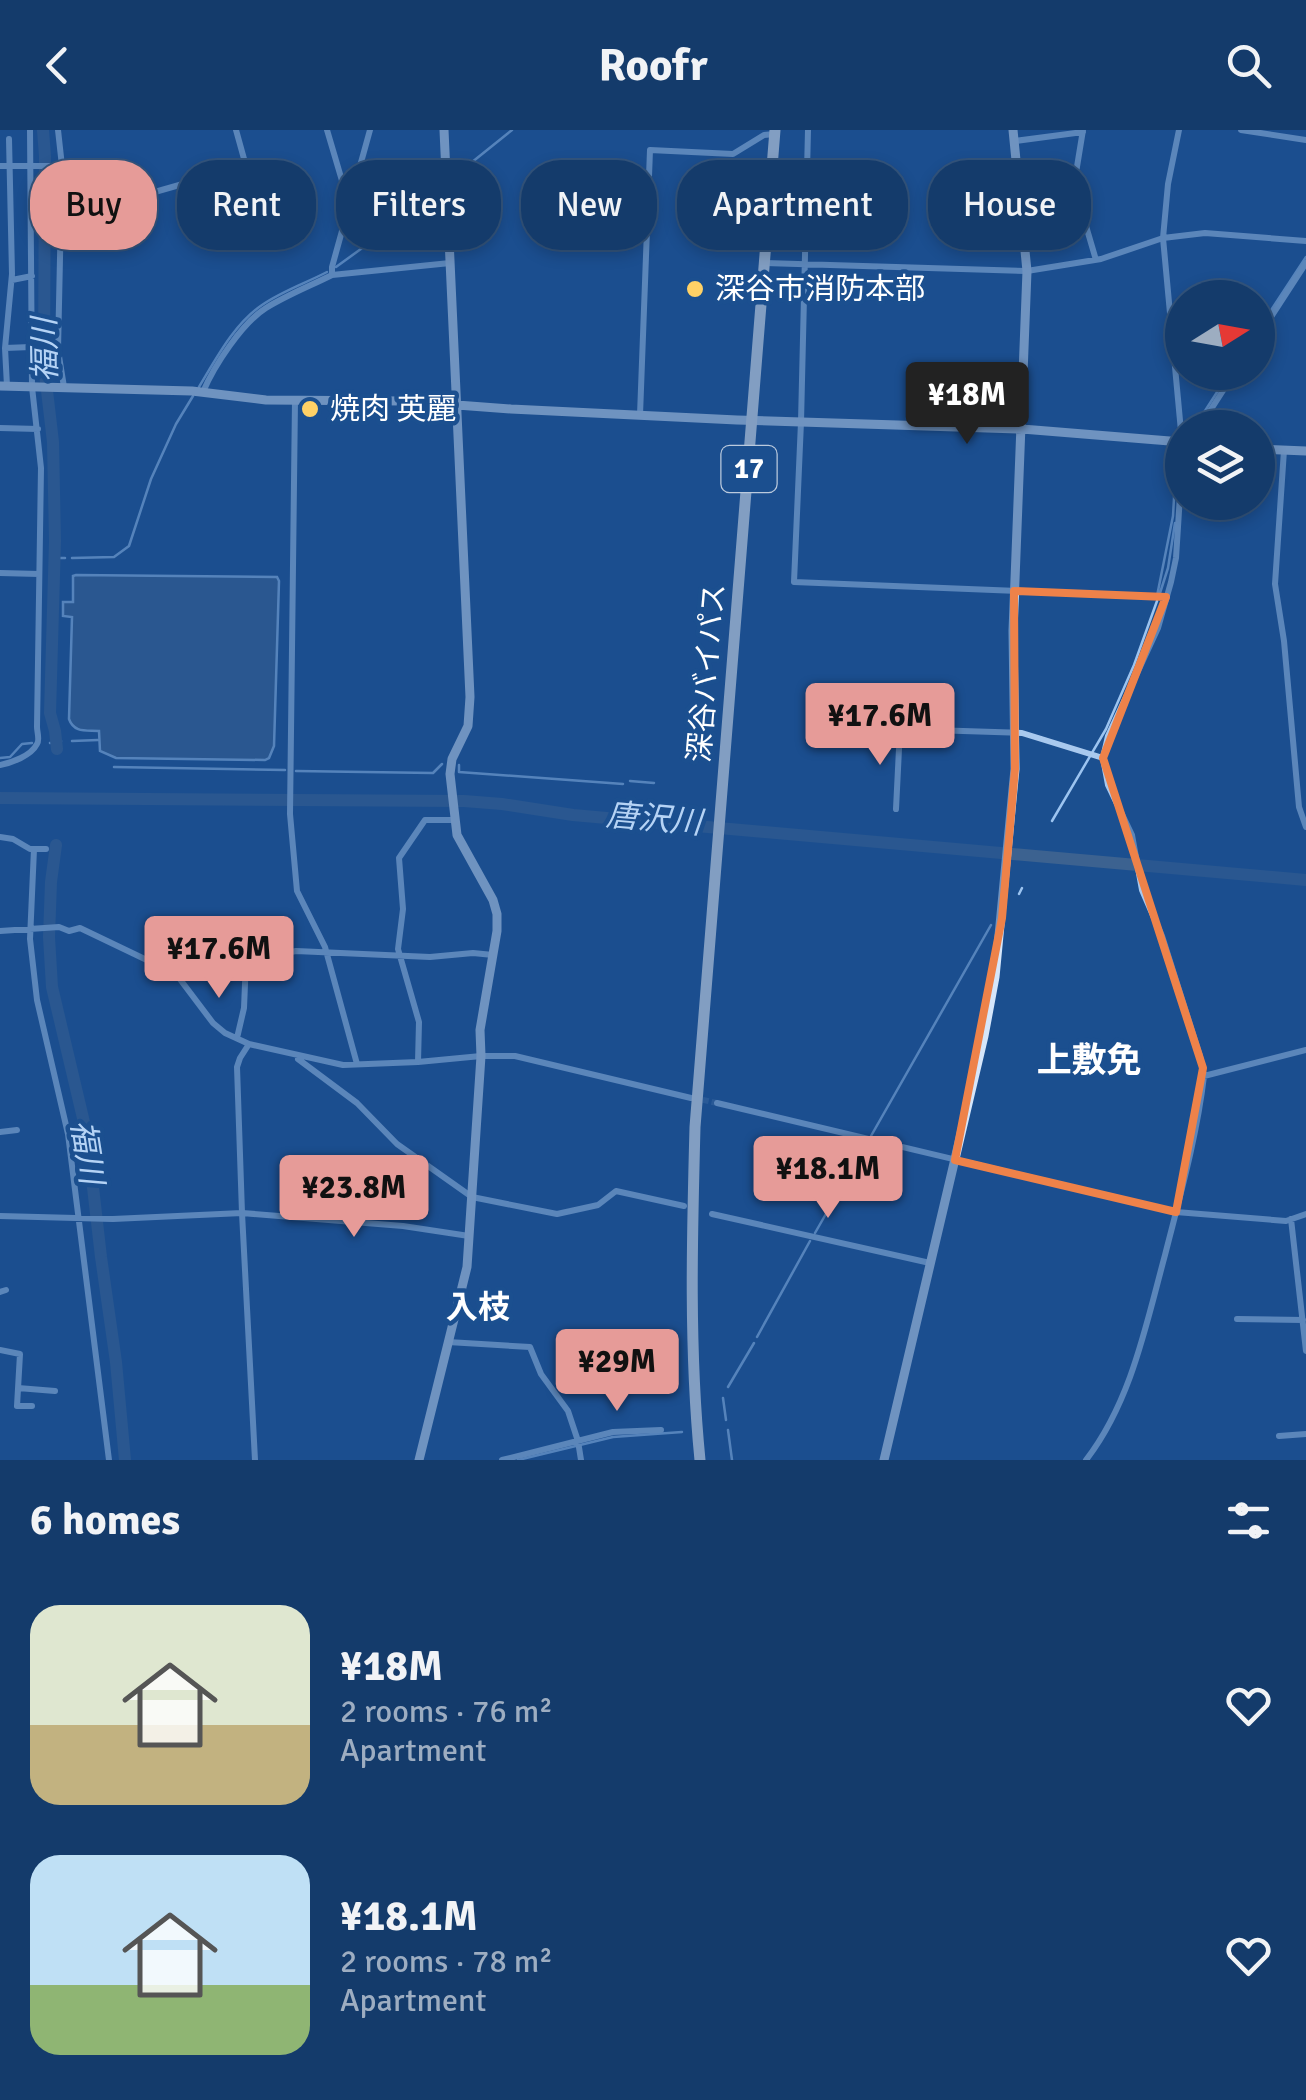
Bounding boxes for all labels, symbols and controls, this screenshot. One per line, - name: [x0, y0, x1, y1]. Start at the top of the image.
- icon: back: [30, 38, 85, 93]
- text: Roofr: [598, 38, 708, 93]
- icon: search: [1221, 38, 1276, 93]
- chip: Buy: [30, 160, 157, 250]
- chip: Rent: [177, 160, 316, 250]
- chip: Filters: [336, 160, 501, 250]
- chip: New: [521, 160, 657, 250]
- chip: Apartment: [677, 160, 908, 250]
- chip: House: [928, 160, 1091, 250]
- place label: 深谷市消防本部: [715, 271, 925, 308]
- marker: 深谷市消防本部: [684, 278, 706, 300]
- north arrow: [1165, 280, 1275, 390]
- map controls: [1165, 280, 1275, 520]
- water label: 福川: [25, 315, 65, 382]
- pin: ¥18M: [908, 362, 1026, 447]
- text: ¥18M: [928, 375, 1006, 414]
- place label: 焼肉 英麗: [330, 391, 457, 428]
- marker: 焼肉 英麗: [299, 398, 321, 420]
- button: layers: [1165, 410, 1275, 520]
- road number: 17: [722, 446, 776, 492]
- street label: 深谷バイパス: [681, 582, 733, 764]
- pin: ¥17.6M: [799, 683, 961, 768]
- text: ¥17.6M: [828, 696, 932, 735]
- water label: 唐沢川: [604, 795, 706, 843]
- pin: ¥17.6M: [138, 916, 300, 1001]
- text: ¥17.6M: [167, 929, 271, 968]
- district label: 上敷免: [1036, 1039, 1142, 1082]
- water label: 福川: [63, 1117, 112, 1190]
- pin: ¥18.1M: [747, 1136, 909, 1221]
- text: ¥18.1M: [776, 1149, 880, 1188]
- pin: ¥23.8M: [273, 1155, 435, 1240]
- text: ¥23.8M: [302, 1168, 406, 1207]
- district label: 入枝: [446, 1288, 510, 1327]
- pin: ¥29M: [558, 1329, 676, 1414]
- text: ¥29M: [578, 1342, 656, 1381]
- icon: filters: [1221, 1493, 1276, 1548]
- text: 6 homes: [30, 1495, 180, 1546]
- text: ¥18M: [340, 1641, 443, 1692]
- icon: home: [110, 1645, 230, 1765]
- icon: heart: [1221, 1678, 1276, 1733]
- text: 2 rooms · 76 m²: [340, 1692, 553, 1731]
- text: Apartment: [340, 1731, 487, 1770]
- text: ¥18.1M: [340, 1891, 478, 1942]
- icon: home: [110, 1895, 230, 2015]
- icon: heart: [1221, 1928, 1276, 1983]
- text: 2 rooms · 78 m²: [340, 1942, 553, 1981]
- text: Apartment: [340, 1981, 487, 2020]

